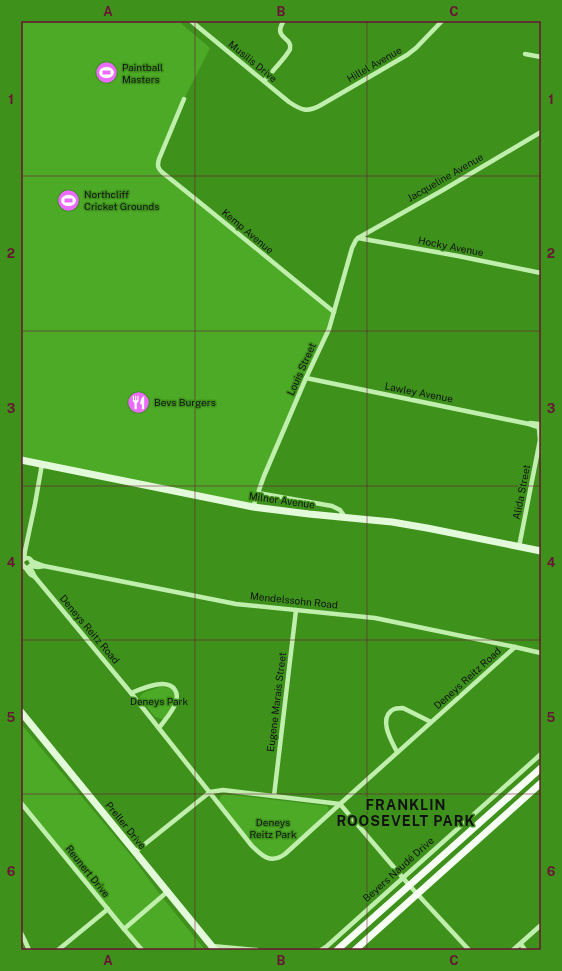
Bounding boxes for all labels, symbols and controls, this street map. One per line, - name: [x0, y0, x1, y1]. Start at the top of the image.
- text: A: [103, 4, 113, 19]
- text: B: [277, 4, 286, 19]
- text: C: [449, 4, 459, 19]
- street label: Musilis Drive: [226, 38, 280, 84]
- street label: Hillel Avenue: [344, 43, 404, 85]
- sports icon: Paintball Masters: [93, 60, 119, 86]
- place label: Paintball Masters: [122, 61, 163, 85]
- text: 1: [8, 92, 14, 107]
- text: 1: [548, 92, 554, 107]
- street label: Jacqueline Avenue: [405, 150, 485, 204]
- sports icon: Northcliff Cricket Grounds: [55, 187, 81, 213]
- place label: Northcliff Cricket Grounds: [84, 188, 159, 212]
- street label: Kemp Avenue: [220, 206, 276, 256]
- street label: Hocky Avenue: [417, 234, 485, 258]
- text: 2: [7, 246, 15, 261]
- text: 2: [547, 246, 555, 261]
- street label: Louis Street: [284, 341, 318, 397]
- street label: Lawley Avenue: [384, 380, 454, 405]
- restaurant icon: Bevs Burgers: [125, 389, 151, 415]
- place label: Bevs Burgers: [154, 396, 216, 408]
- text: 3: [7, 401, 16, 416]
- text: 3: [547, 401, 556, 416]
- street label: Alida Street: [510, 463, 532, 520]
- street label: Milner Avenue: [248, 489, 316, 511]
- text: 4: [7, 555, 16, 570]
- text: 4: [547, 555, 556, 570]
- street label: Mendelssohn Road: [250, 589, 338, 611]
- street label: Deneys Reitz Road: [58, 592, 122, 666]
- street label: Deneys Reitz Road: [431, 645, 503, 711]
- street label: Eugene Marais Street: [264, 651, 288, 752]
- park label: Deneys Park: [130, 695, 188, 707]
- text: 5: [7, 710, 16, 725]
- text: 5: [547, 710, 556, 725]
- district label: FRANKLIN ROOSEVELT PARK: [337, 797, 475, 829]
- street label: Preller Drive: [103, 799, 149, 851]
- park label: Deneys Reitz Park: [249, 816, 297, 840]
- street label: Beyers Naudé Drive: [360, 834, 436, 904]
- street label: Reunert Drive: [63, 843, 113, 900]
- text: 6: [7, 864, 16, 879]
- text: 6: [547, 864, 556, 879]
- text: A: [103, 953, 113, 968]
- text: B: [277, 953, 286, 968]
- text: C: [449, 953, 459, 968]

